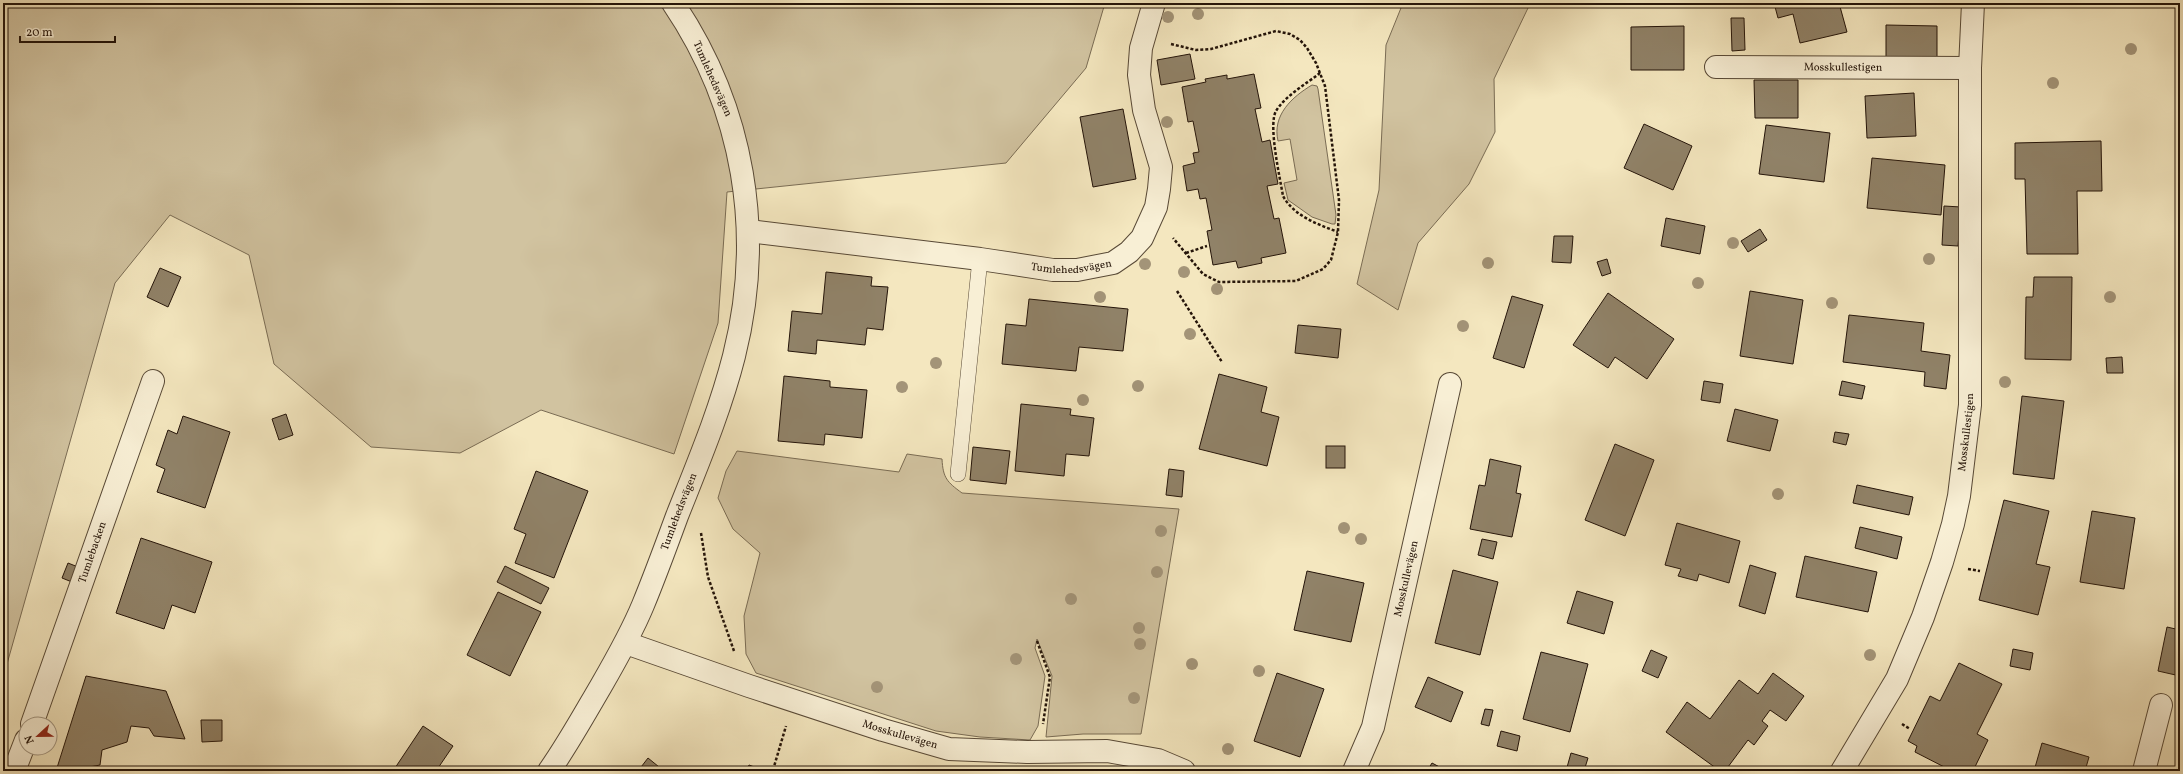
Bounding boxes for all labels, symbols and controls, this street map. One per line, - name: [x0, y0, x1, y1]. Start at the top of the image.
- scale bar: [20, 18, 115, 44]
- text: 20 m: [26, 25, 53, 41]
- street label: Tumlehedsvägen: [689, 39, 736, 120]
- street label: Mosskullestigen: [1804, 60, 1883, 75]
- street label: Tumlehedsvägen: [1030, 256, 1113, 278]
- street label: Mosskullestigen: [1955, 393, 1978, 472]
- street label: Tumlehedsvägen: [657, 470, 701, 552]
- street label: Tumlebacken: [75, 519, 110, 585]
- street label: Mosskullevägen: [1390, 539, 1422, 618]
- north arrow: [18, 716, 58, 756]
- street label: Mosskullevägen: [860, 716, 940, 753]
- text: N: [22, 733, 39, 746]

